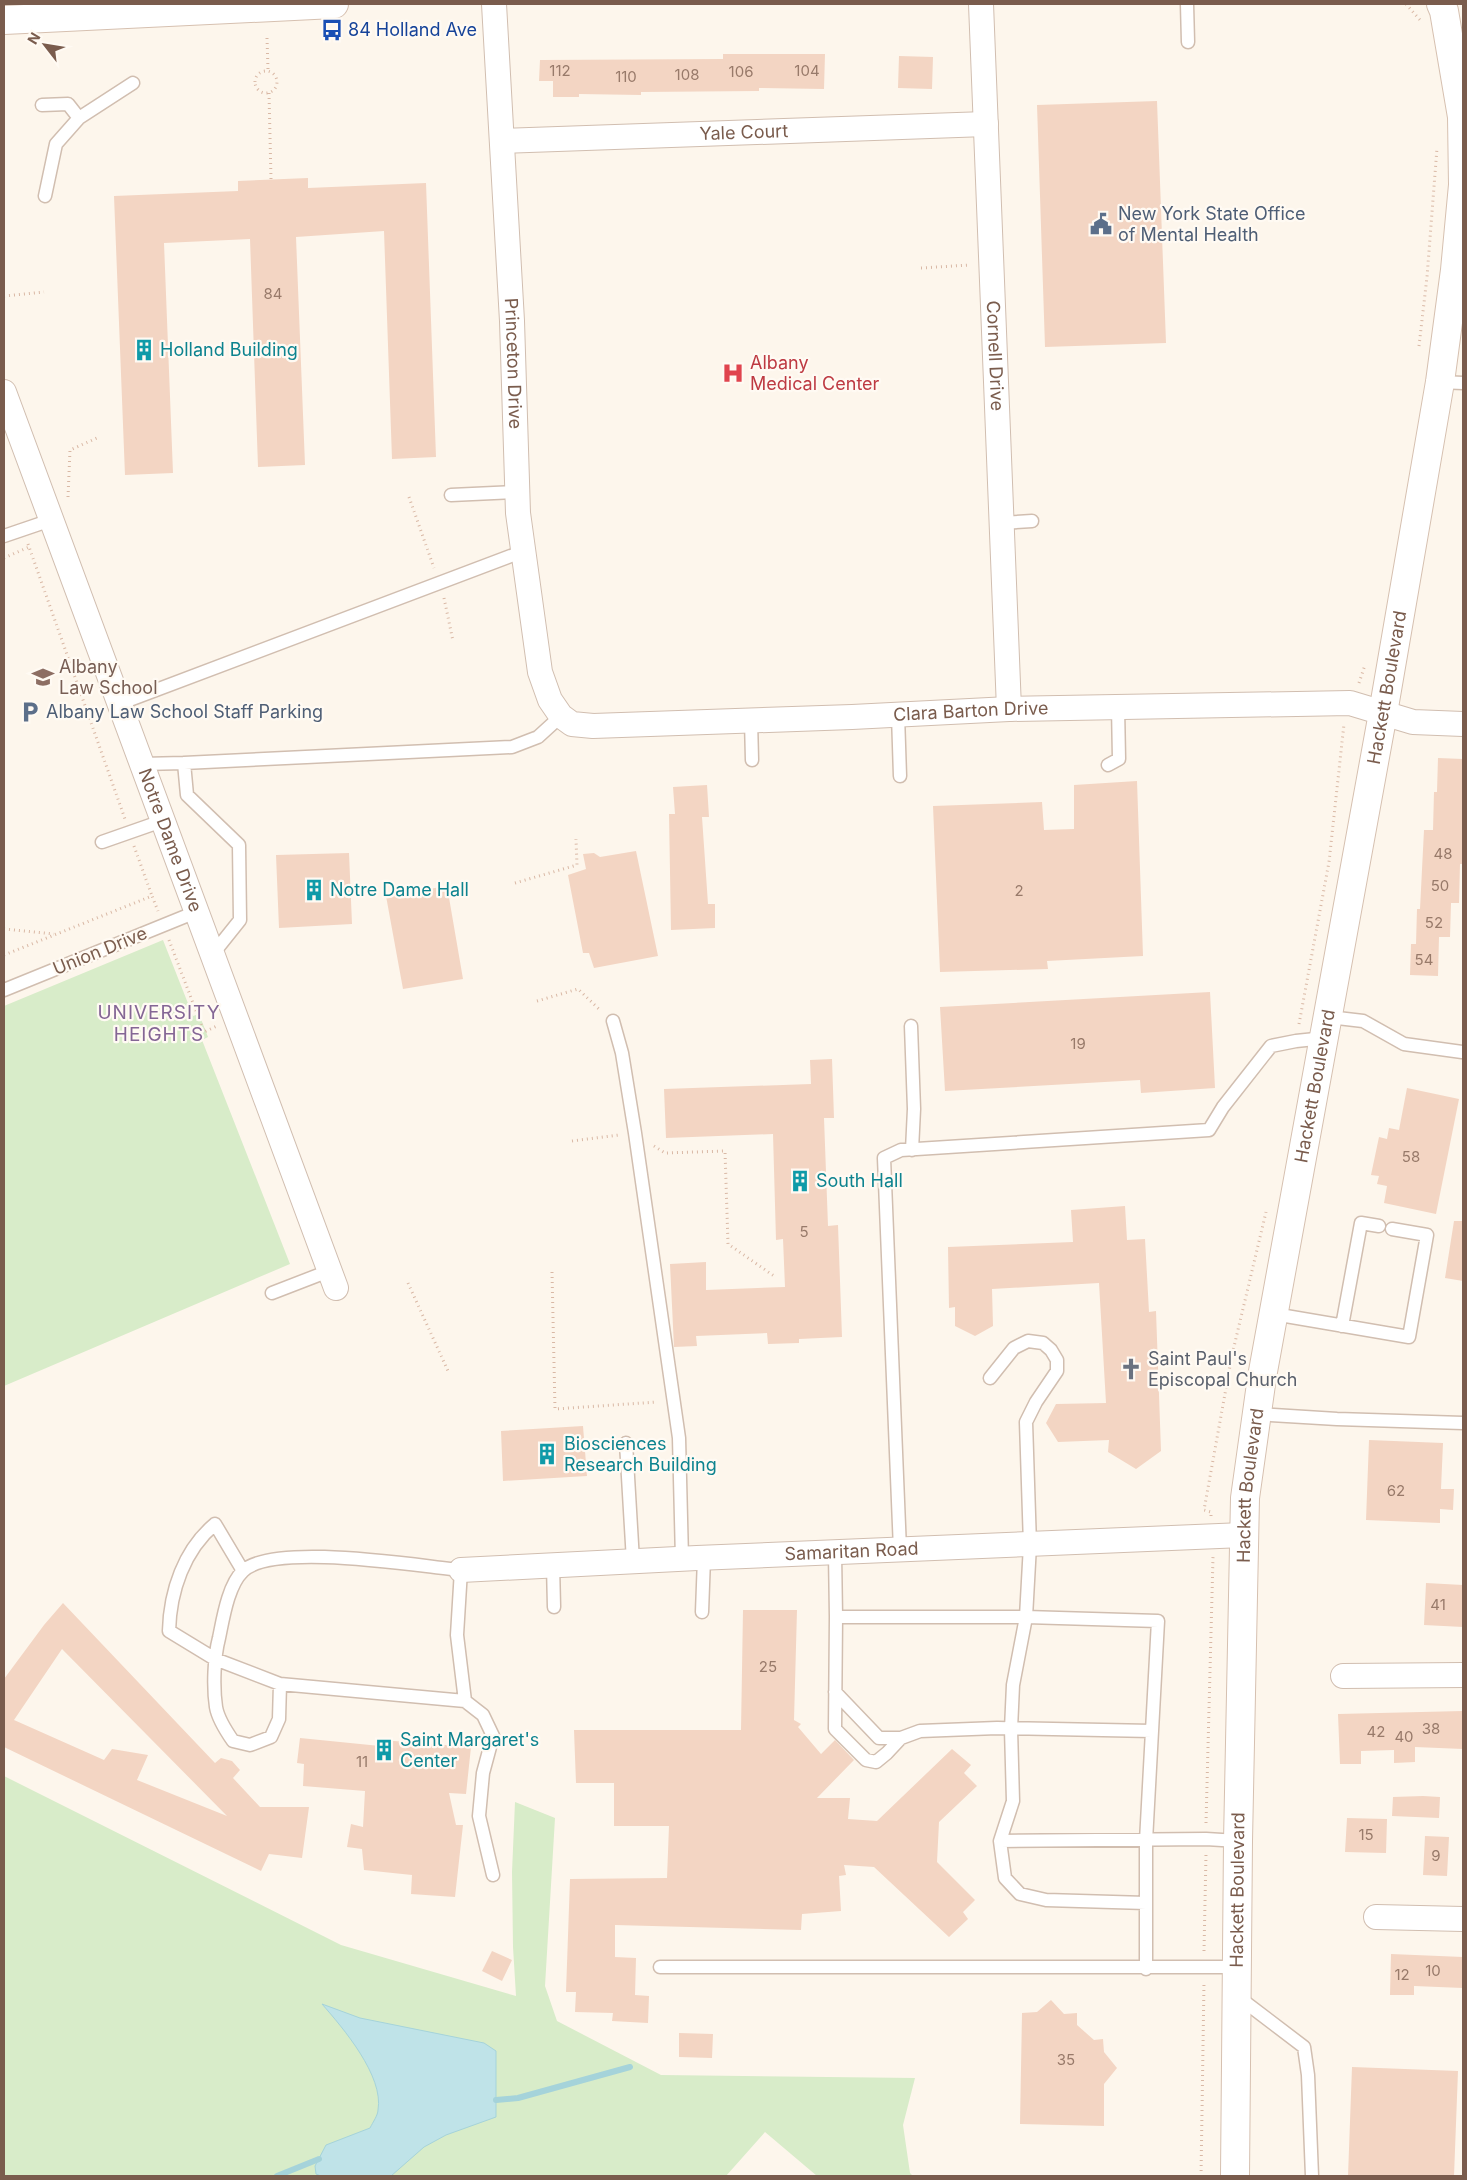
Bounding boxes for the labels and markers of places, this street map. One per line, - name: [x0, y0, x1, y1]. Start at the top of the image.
- bus stop icon: 84 Holland Ave: [319, 17, 345, 43]
- place label: 84 Holland Ave: [348, 19, 477, 40]
- place label: New York State Office of Mental Health: [1118, 203, 1306, 245]
- public building icon: New York State Office of Mental Health: [1088, 211, 1114, 237]
- building icon: Holland Building: [131, 337, 157, 363]
- place label: Holland Building: [160, 339, 298, 360]
- place label: Albany Medical Center: [750, 352, 880, 394]
- hospital icon: Albany Medical Center: [720, 360, 746, 386]
- place label: Albany Law School: [59, 656, 158, 698]
- school or university icon: Albany Law School: [30, 664, 56, 690]
- parking icon: Albany Law School Staff Parking: [17, 699, 43, 725]
- place label: Albany Law School Staff Parking: [46, 701, 323, 722]
- building icon: Notre Dame Hall: [301, 877, 327, 903]
- place label: Notre Dame Hall: [330, 879, 469, 900]
- building icon: South Hall: [787, 1168, 813, 1194]
- place label: South Hall: [816, 1170, 903, 1191]
- place label: Saint Paul's Episcopal Church: [1148, 1348, 1297, 1390]
- church icon: Saint Paul's Episcopal Church: [1118, 1356, 1144, 1382]
- place label: Biosciences Research Building: [564, 1433, 717, 1475]
- building icon: Biosciences Research Building: [534, 1441, 560, 1467]
- place label: Saint Margaret's Center: [400, 1729, 539, 1771]
- building icon: Saint Margaret's Center: [371, 1737, 397, 1763]

